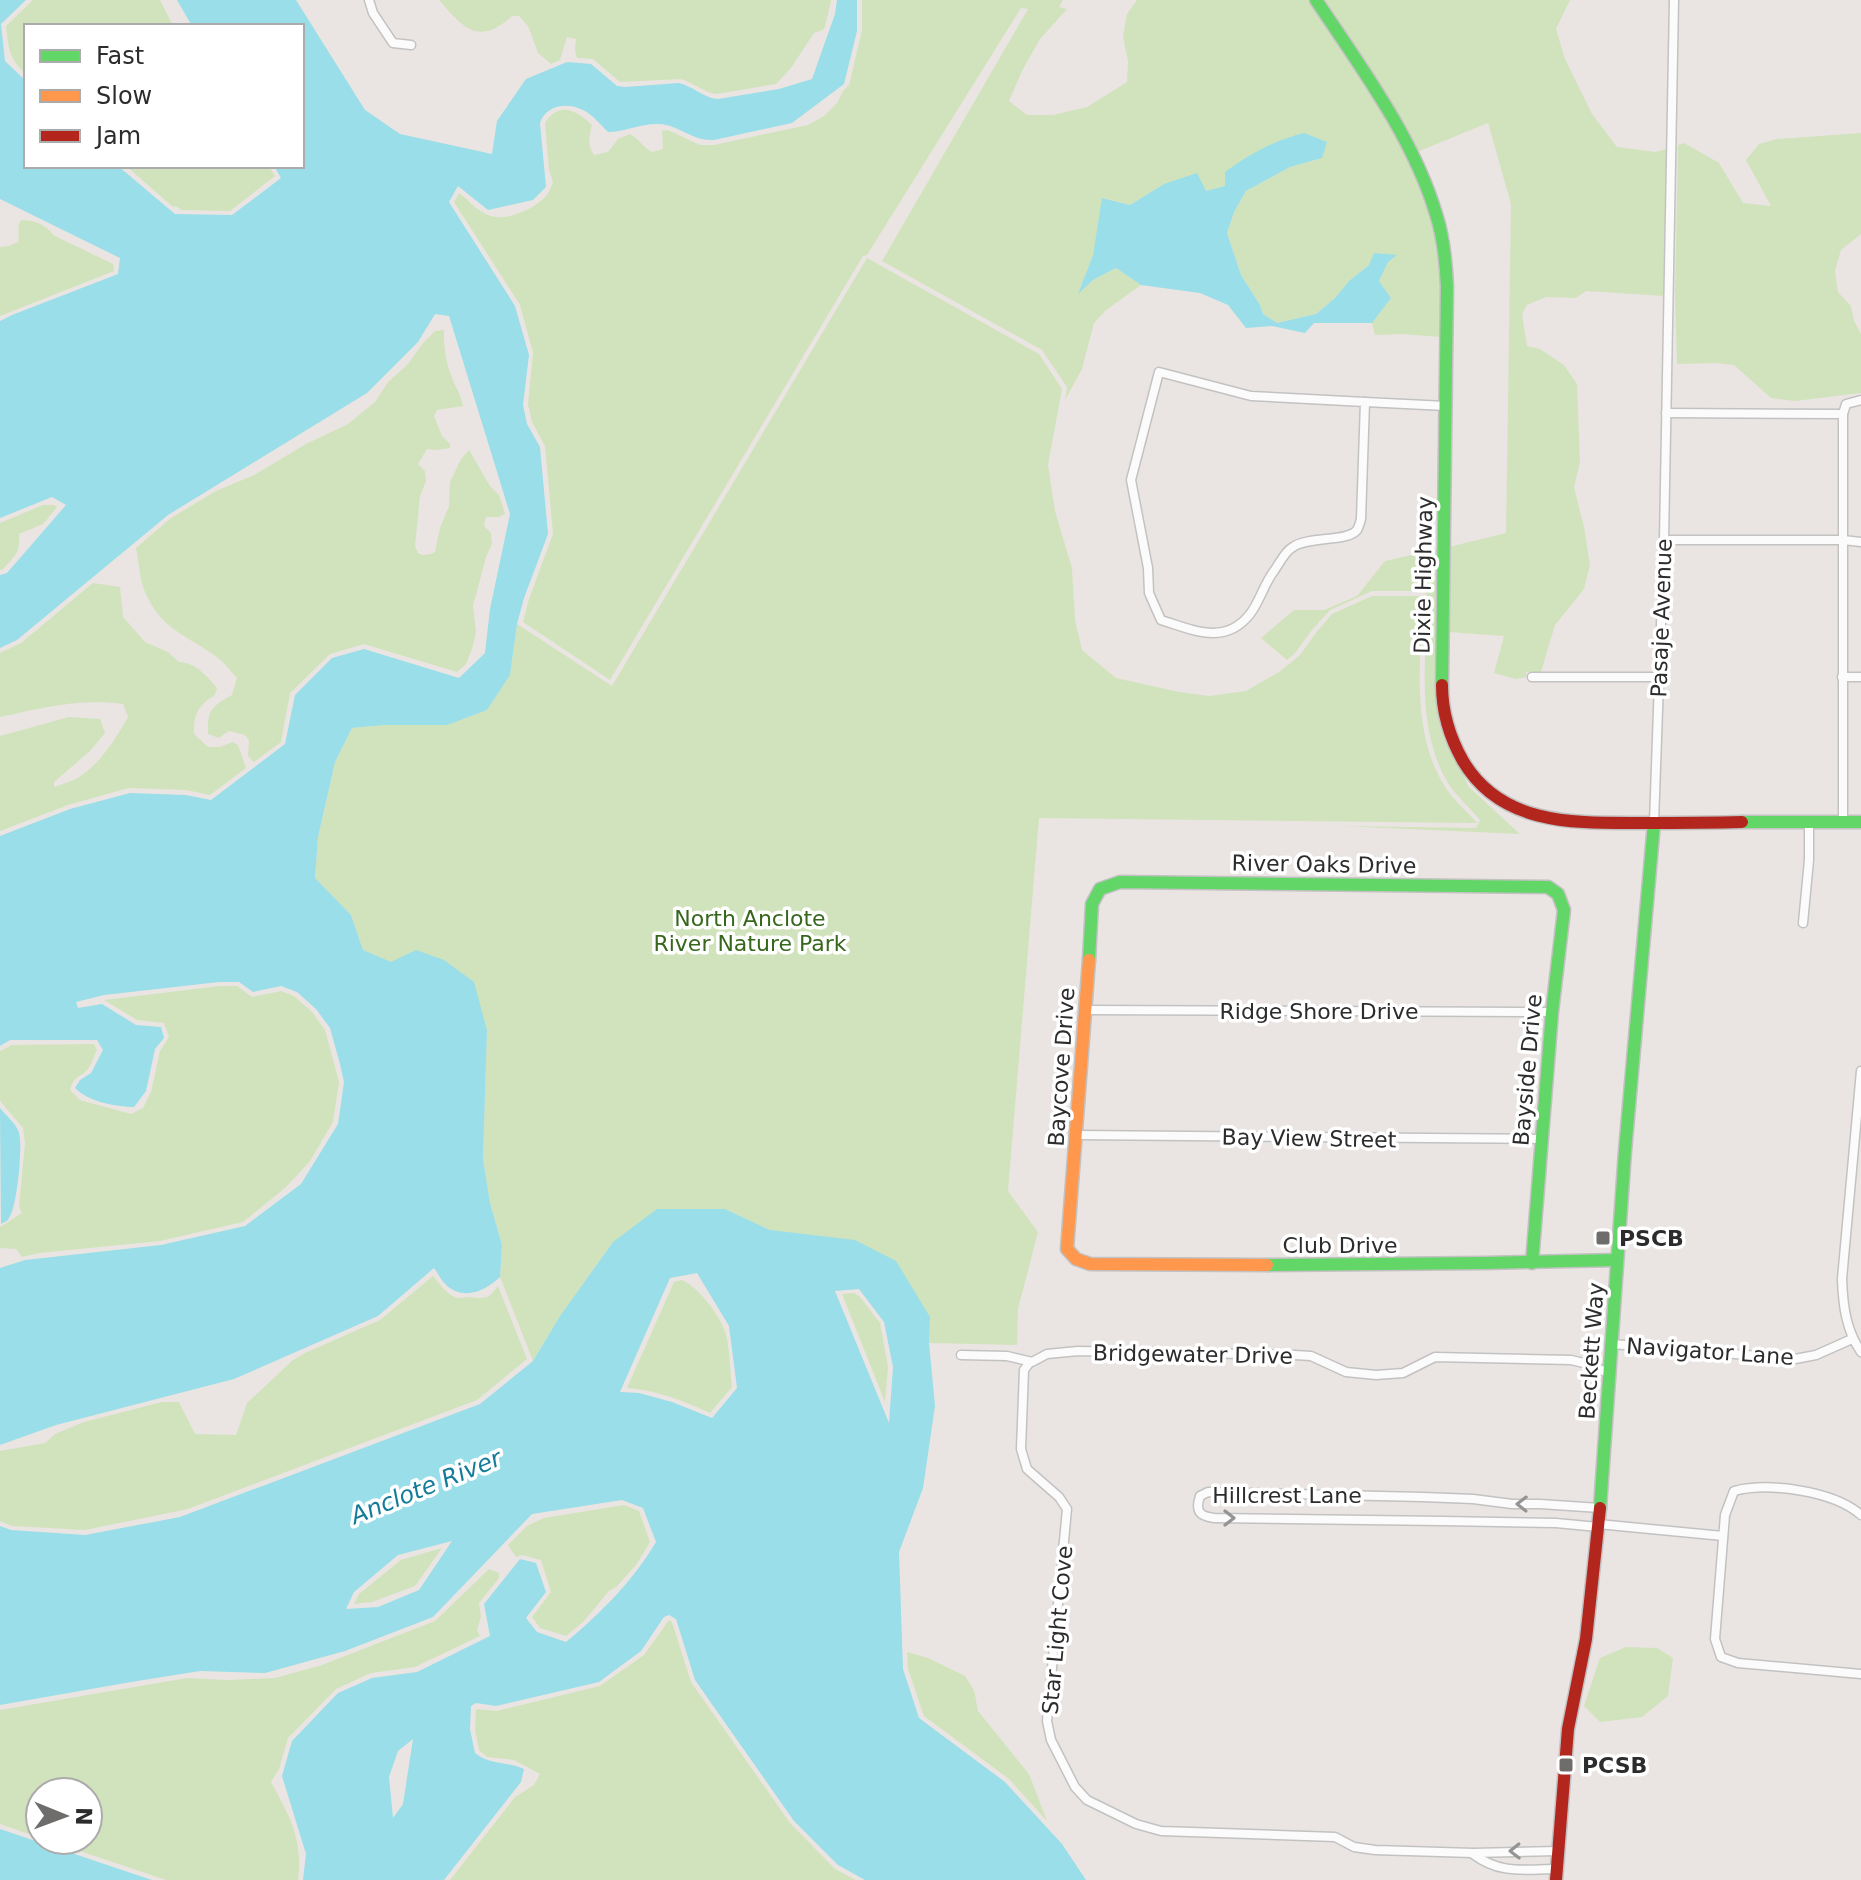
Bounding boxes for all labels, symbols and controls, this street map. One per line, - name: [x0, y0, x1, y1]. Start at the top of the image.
- legend: [24, 24, 304, 168]
- text: Fast: [96, 42, 144, 70]
- text: Slow: [96, 82, 152, 110]
- text: Jam: [94, 122, 141, 150]
- street label: Dixie Highway: [1410, 496, 1437, 654]
- street label: Pasaje Avenue: [1646, 538, 1677, 698]
- street label: River Oaks Drive: [1231, 850, 1417, 879]
- park label: North Anclote River Nature Park: [653, 906, 847, 956]
- street label: Baycove Drive: [1043, 987, 1080, 1147]
- street label: Bayside Drive: [1508, 993, 1547, 1147]
- street label: Ridge Shore Drive: [1220, 999, 1418, 1024]
- street label: Bay View Street: [1221, 1124, 1397, 1153]
- place label: PSCB: [1619, 1226, 1684, 1251]
- marker: PSCB: [1594, 1229, 1612, 1247]
- street label: Club Drive: [1282, 1233, 1398, 1258]
- street label: Beckett Way: [1574, 1282, 1609, 1420]
- street label: Navigator Lane: [1625, 1333, 1795, 1370]
- street label: Bridgewater Drive: [1093, 1340, 1293, 1369]
- water label: Anclote River: [345, 1443, 507, 1531]
- street label: Hillcrest Lane: [1212, 1483, 1362, 1508]
- one-way arrow: [1515, 1495, 1528, 1513]
- one-way arrow: [1223, 1509, 1236, 1527]
- street label: Star Light Cove: [1038, 1545, 1077, 1716]
- place label: PCSB: [1582, 1753, 1647, 1778]
- marker: PCSB: [1557, 1756, 1575, 1774]
- north arrow: [24, 1776, 104, 1856]
- text: N: [71, 1807, 96, 1826]
- one-way arrow: [1508, 1843, 1521, 1860]

